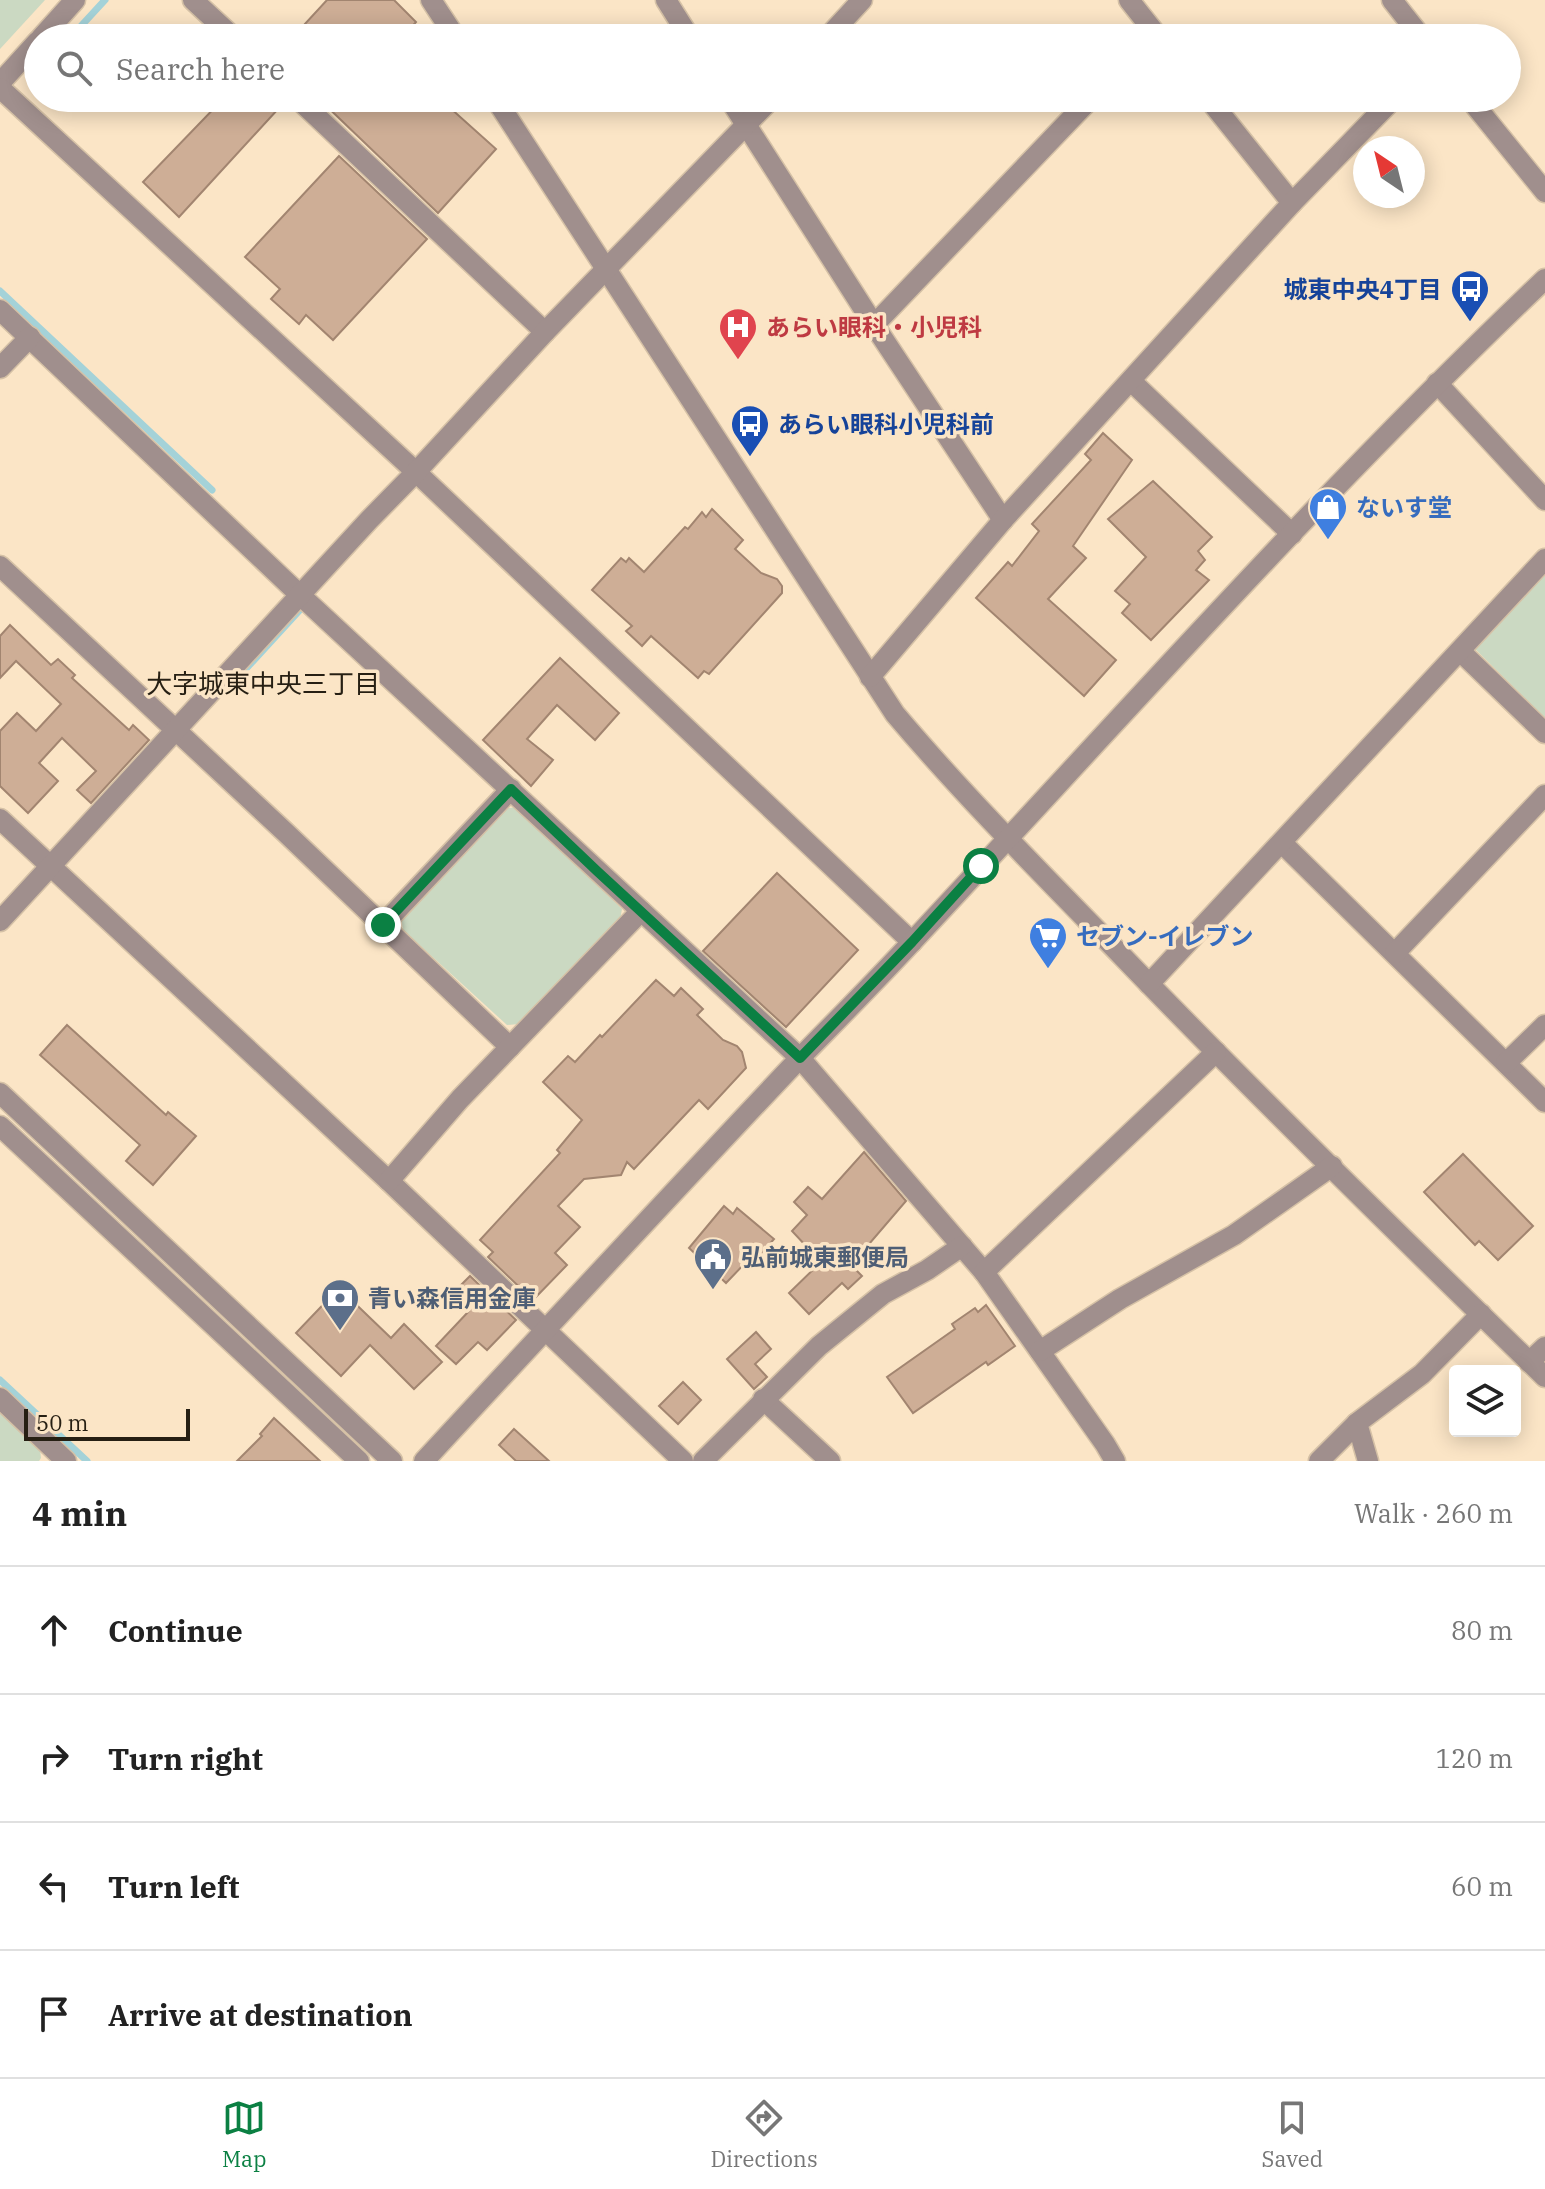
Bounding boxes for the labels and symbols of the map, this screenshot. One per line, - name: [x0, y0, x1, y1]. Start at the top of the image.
- north arrow: [1353, 136, 1425, 208]
- bus stop icon: 城東中央4丁目: [1449, 268, 1491, 323]
- place label: 城東中央4丁目: [1284, 273, 1442, 305]
- hospital icon: あらい眼科・小児科: [717, 306, 759, 361]
- place label: あらい眼科・小児科: [766, 311, 982, 343]
- bus stop icon: あらい眼科小児科前: [729, 403, 771, 458]
- place label: あらい眼科小児科前: [778, 408, 994, 440]
- shop icon: ないす堂: [1307, 486, 1349, 541]
- place label: ないす堂: [1356, 491, 1452, 523]
- district label: 大字城東中央三丁目: [146, 666, 380, 700]
- route start: [963, 848, 999, 884]
- route end: [365, 907, 401, 943]
- supermarket icon: セブン-イレブン: [1027, 915, 1069, 970]
- place label: セブン-イレブン: [1076, 920, 1254, 952]
- public building icon: 弘前城東郵便局: [692, 1236, 734, 1291]
- place label: 弘前城東郵便局: [741, 1241, 909, 1273]
- bank icon: 青い森信用金庫: [319, 1277, 361, 1332]
- place label: 青い森信用金庫: [368, 1282, 536, 1314]
- scale bar: [24, 1405, 190, 1441]

